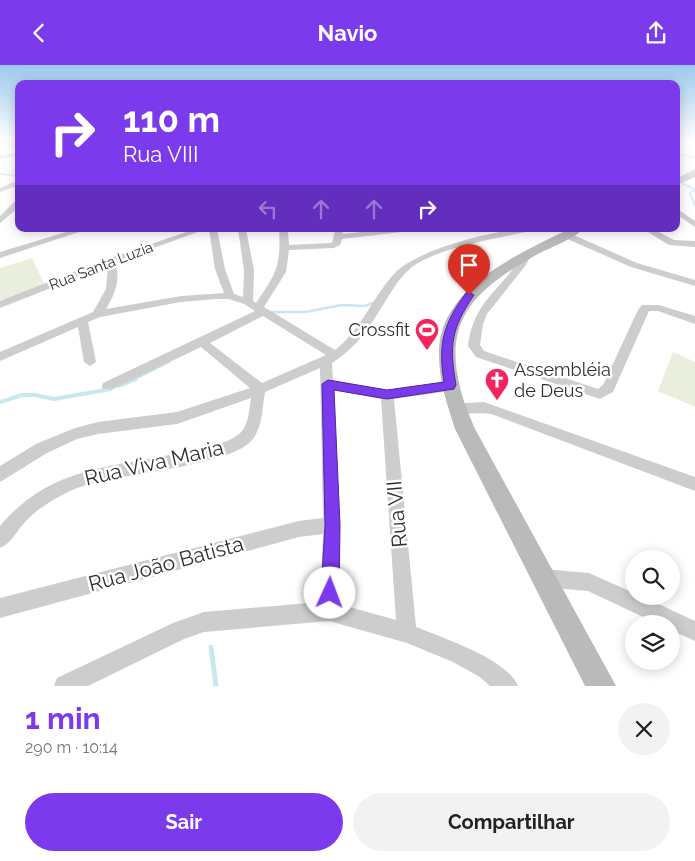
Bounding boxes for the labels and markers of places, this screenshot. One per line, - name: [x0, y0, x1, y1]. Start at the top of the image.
- pin: [448, 244, 490, 295]
- sports icon: Crossfit: [414, 317, 440, 351]
- place label: Crossfit: [348, 319, 410, 340]
- place label: Assembléia de Deus: [514, 359, 611, 401]
- church icon: Assembléia de Deus: [484, 367, 510, 401]

